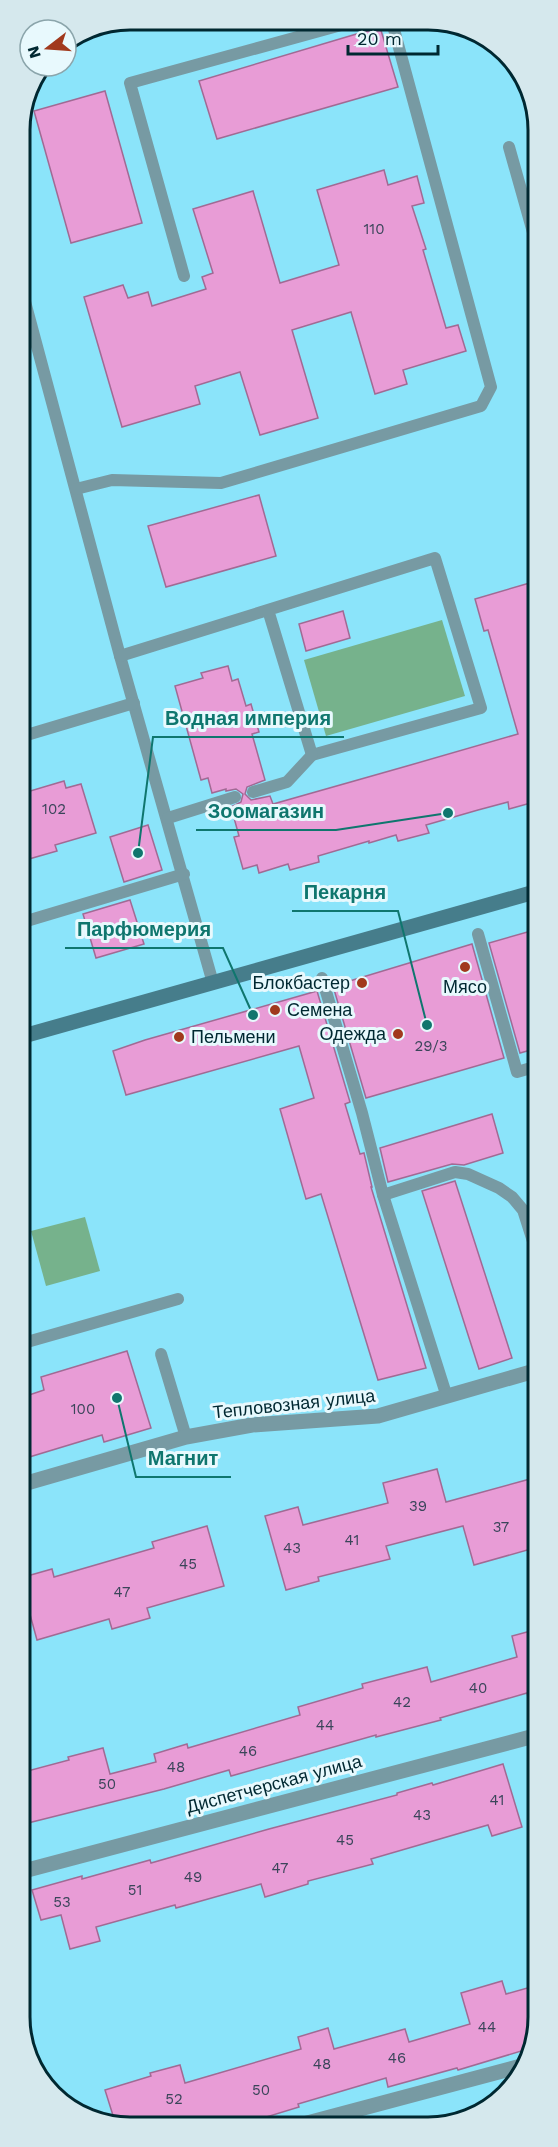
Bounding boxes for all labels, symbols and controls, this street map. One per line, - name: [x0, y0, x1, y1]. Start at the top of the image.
- north arrow: [18, 18, 78, 78]
- scale bar: [348, 18, 438, 56]
- text: 20 m: [357, 28, 402, 49]
- text: N: [23, 44, 45, 61]
- house number: 110: [363, 220, 385, 238]
- callout: Водная империя: [153, 699, 344, 737]
- text: Водная империя: [165, 706, 331, 730]
- callout: Зоомагазин: [196, 792, 336, 830]
- text: Зоомагазин: [208, 799, 324, 823]
- house number: 102: [42, 800, 66, 818]
- callout: Пекарня: [292, 873, 398, 911]
- text: Пекарня: [304, 880, 386, 904]
- callout: Парфюмерия: [65, 910, 223, 948]
- text: Парфюмерия: [77, 917, 211, 941]
- marker: Мясо: [458, 960, 472, 974]
- place label: Блокбастер: [252, 972, 350, 993]
- marker: Блокбастер: [355, 976, 369, 990]
- place label: Мясо: [443, 976, 487, 997]
- place label: Семена: [287, 999, 353, 1020]
- marker: Семена: [268, 1003, 282, 1017]
- place label: Одежда: [320, 1023, 387, 1044]
- place label: Пельмени: [191, 1026, 276, 1047]
- marker: Одежда: [391, 1027, 405, 1041]
- marker: Пельмени: [172, 1030, 186, 1044]
- house number: 29/3: [414, 1037, 448, 1055]
- street label: Тепловозная улица: [212, 1384, 377, 1422]
- house number: 100: [71, 1400, 95, 1418]
- callout: Магнит: [136, 1439, 231, 1477]
- text: Магнит: [148, 1446, 218, 1470]
- house number: 39: [409, 1497, 427, 1515]
- house number: 37: [493, 1518, 509, 1536]
- house number: 41: [345, 1531, 359, 1549]
- house number: 43: [283, 1539, 301, 1557]
- house number: 45: [179, 1555, 197, 1573]
- house number: 47: [114, 1583, 130, 1601]
- house number: 40: [469, 1679, 487, 1697]
- house number: 42: [393, 1693, 411, 1711]
- house number: 44: [316, 1716, 334, 1734]
- house number: 46: [239, 1742, 257, 1760]
- street label: Диспетчерская улица: [184, 1750, 365, 1817]
- house number: 48: [167, 1758, 185, 1776]
- house number: 50: [98, 1775, 116, 1793]
- house number: 41: [490, 1791, 504, 1809]
- house number: 43: [413, 1806, 431, 1824]
- house number: 45: [336, 1831, 354, 1849]
- house number: 47: [272, 1859, 288, 1877]
- house number: 49: [184, 1868, 202, 1886]
- house number: 51: [128, 1881, 142, 1899]
- house number: 53: [53, 1893, 71, 1911]
- house number: 44: [478, 2018, 496, 2036]
- house number: 46: [388, 2049, 406, 2067]
- house number: 48: [313, 2055, 331, 2073]
- house number: 50: [252, 2081, 270, 2099]
- house number: 52: [165, 2090, 183, 2108]

